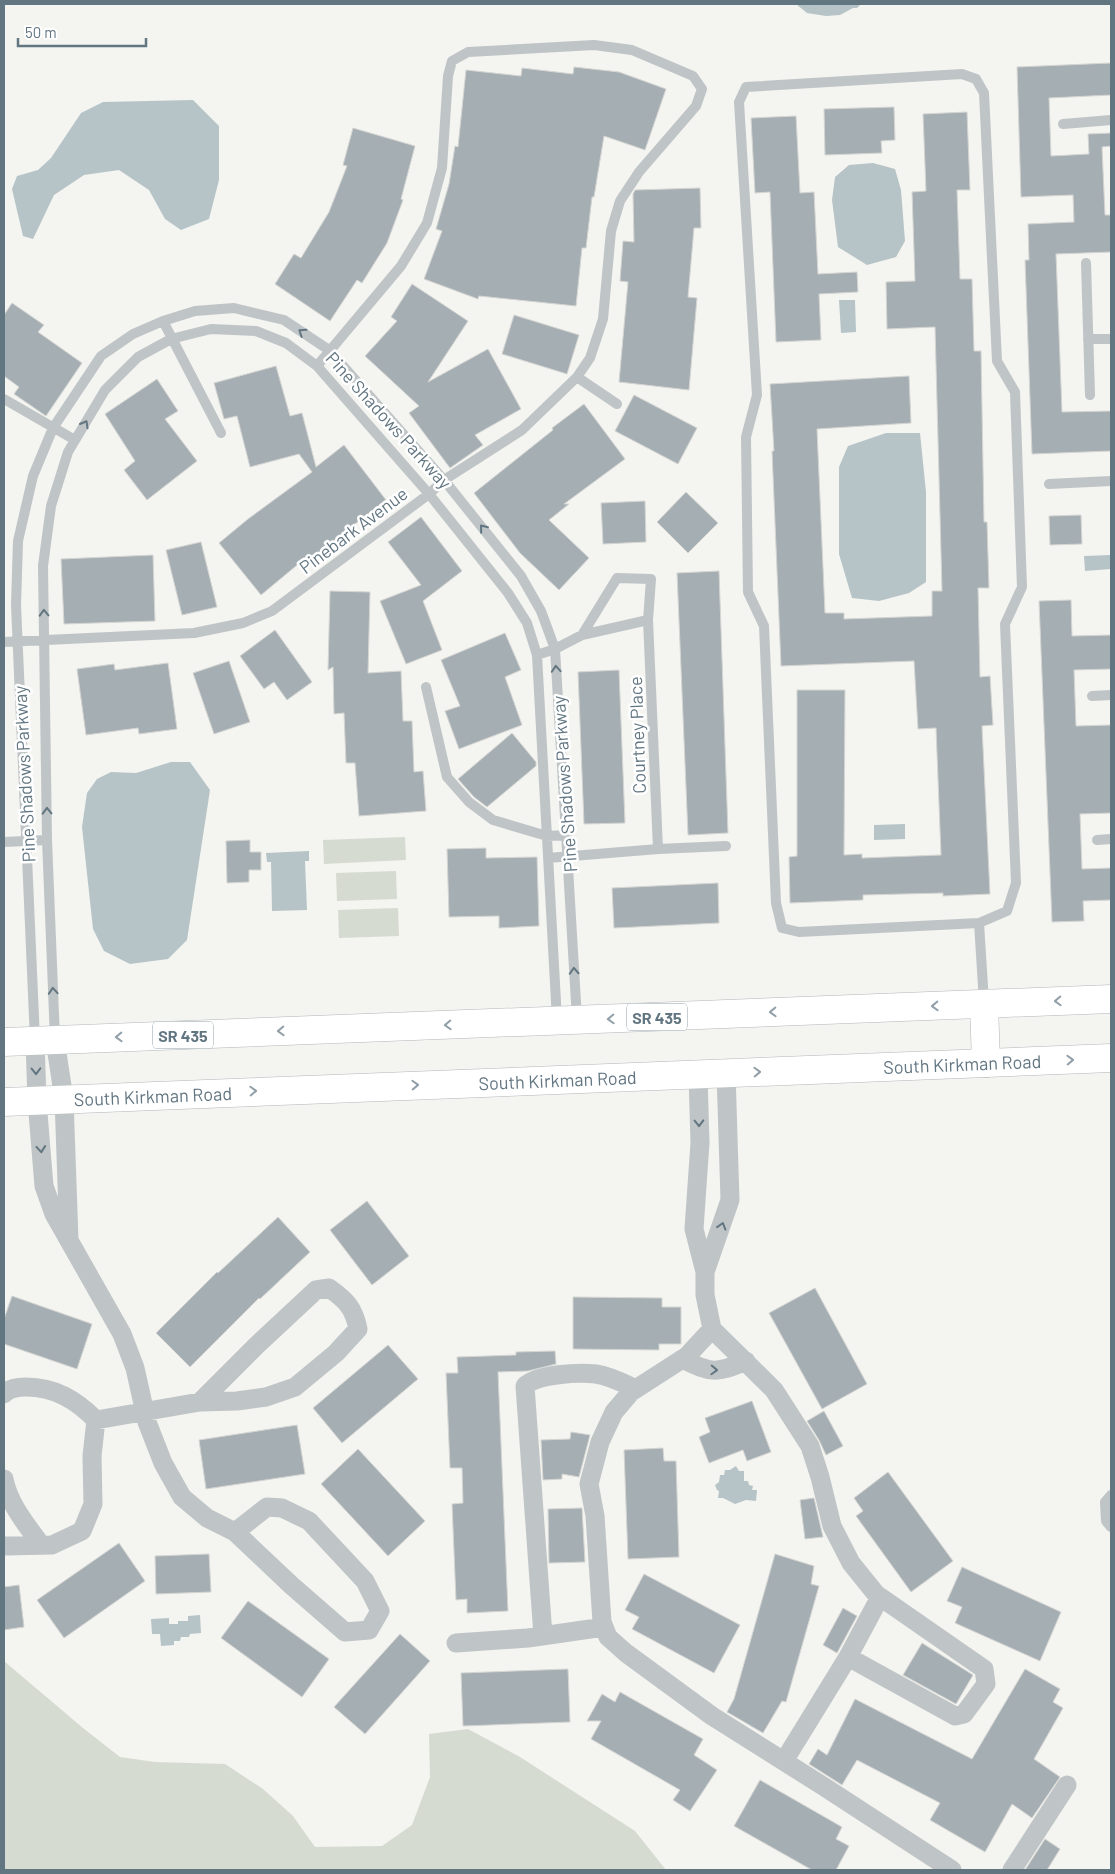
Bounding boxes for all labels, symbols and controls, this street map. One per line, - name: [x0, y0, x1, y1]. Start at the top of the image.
- scale bar: [18, 15, 145, 47]
- text: 50 m: [25, 23, 57, 41]
- one-way arrow: [299, 329, 308, 338]
- street label: Pine Shadows Parkway: [322, 347, 456, 493]
- one-way arrow: [78, 420, 88, 429]
- street label: Pinebark Avenue: [295, 482, 411, 578]
- one-way arrow: [480, 525, 488, 534]
- one-way arrow: [39, 609, 49, 617]
- one-way arrow: [551, 665, 562, 673]
- street label: Courtney Place: [624, 676, 650, 794]
- street label: Pine Shadows Parkway: [8, 685, 40, 863]
- street label: Pine Shadows Parkway: [547, 695, 581, 873]
- one-way arrow: [42, 807, 52, 814]
- one-way arrow: [569, 967, 580, 975]
- one-way arrow: [48, 987, 59, 995]
- one-way arrow: [1054, 996, 1062, 1007]
- one-way arrow: [931, 1000, 939, 1011]
- road number: SR 435: [627, 1004, 687, 1030]
- one-way arrow: [769, 1007, 777, 1018]
- one-way arrow: [606, 1013, 614, 1024]
- one-way arrow: [444, 1020, 452, 1030]
- road number: SR 435: [153, 1022, 213, 1048]
- one-way arrow: [277, 1026, 285, 1037]
- one-way arrow: [115, 1032, 123, 1043]
- street label: South Kirkman Road: [883, 1050, 1042, 1078]
- one-way arrow: [1066, 1054, 1074, 1065]
- street label: South Kirkman Road: [478, 1066, 637, 1094]
- one-way arrow: [31, 1067, 41, 1075]
- one-way arrow: [753, 1067, 761, 1077]
- one-way arrow: [411, 1080, 419, 1091]
- street label: South Kirkman Road: [73, 1082, 232, 1110]
- one-way arrow: [249, 1086, 257, 1097]
- one-way arrow: [694, 1120, 704, 1127]
- one-way arrow: [35, 1145, 46, 1153]
- one-way arrow: [716, 1222, 726, 1230]
- one-way arrow: [710, 1364, 718, 1375]

